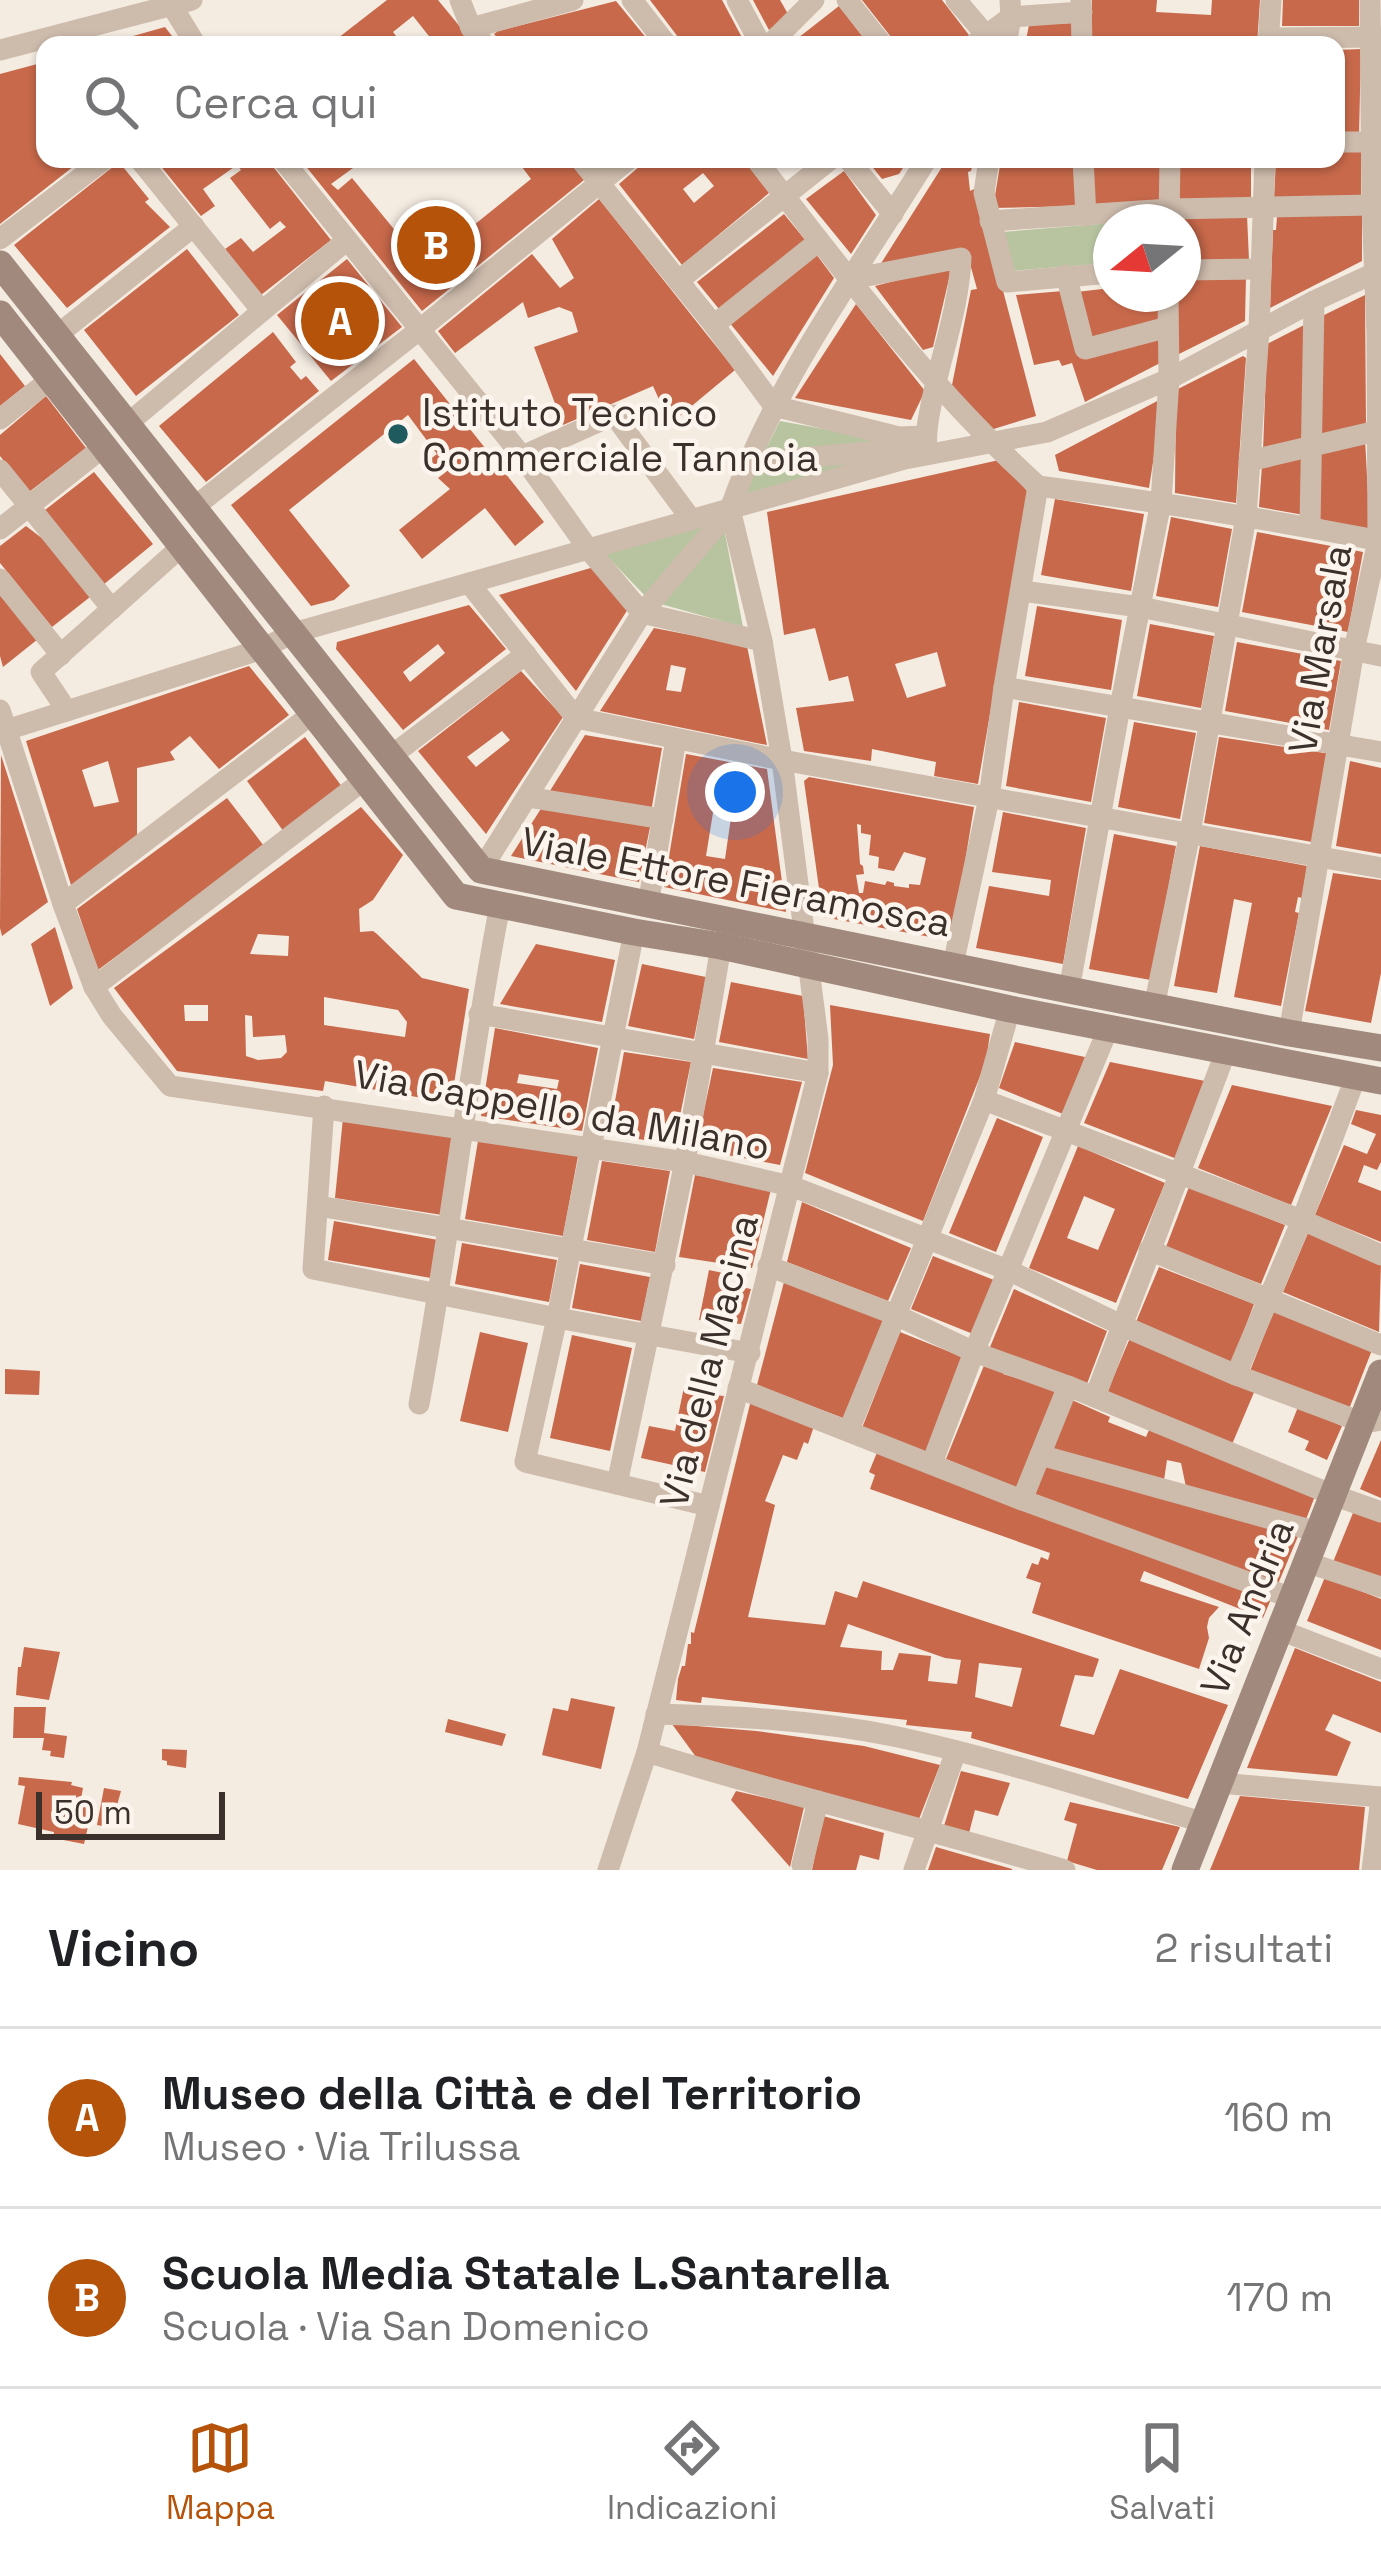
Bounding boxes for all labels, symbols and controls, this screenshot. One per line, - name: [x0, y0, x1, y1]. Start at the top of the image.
- search box: [36, 36, 1345, 168]
- icon: search: [78, 69, 144, 135]
- text: Cerca qui: [174, 74, 378, 131]
- pin: B: [397, 200, 475, 290]
- north arrow: [1093, 204, 1201, 312]
- pin: A: [301, 276, 379, 366]
- place label: Istituto Tecnico Commerciale Tannoia: [422, 388, 818, 482]
- marker: Istituto Tecnico Commerciale Tannoia: [385, 421, 411, 447]
- street label: Via Marsala: [1278, 541, 1362, 757]
- your location: [705, 762, 765, 822]
- street label: Viale Ettore Fieramosca: [517, 816, 955, 948]
- street label: Via Cappello da Milano: [350, 1049, 774, 1171]
- street label: Via della Macina: [649, 1209, 769, 1513]
- street label: Via Andria: [1189, 1512, 1305, 1702]
- scale bar: [36, 1786, 225, 1839]
- text: 50 m: [54, 1792, 132, 1834]
- text: Vicino: [48, 1916, 199, 1981]
- text: 2 risultati: [1155, 1924, 1333, 1973]
- text: Museo della Città e del Territorio: [162, 2065, 862, 2122]
- text: A: [75, 2093, 99, 2142]
- text: 160 m: [1224, 2093, 1333, 2142]
- text: Museo · Via Trilussa: [162, 2122, 520, 2171]
- text: Scuola Media Statale L.Santarella: [162, 2245, 890, 2302]
- text: B: [74, 2273, 100, 2322]
- text: 170 m: [1226, 2273, 1333, 2322]
- text: Scuola · Via San Domenico: [162, 2302, 650, 2351]
- tab: Mappa: [166, 2415, 275, 2529]
- tab: Indicazioni: [607, 2415, 777, 2529]
- tab: Salvati: [1109, 2415, 1215, 2529]

